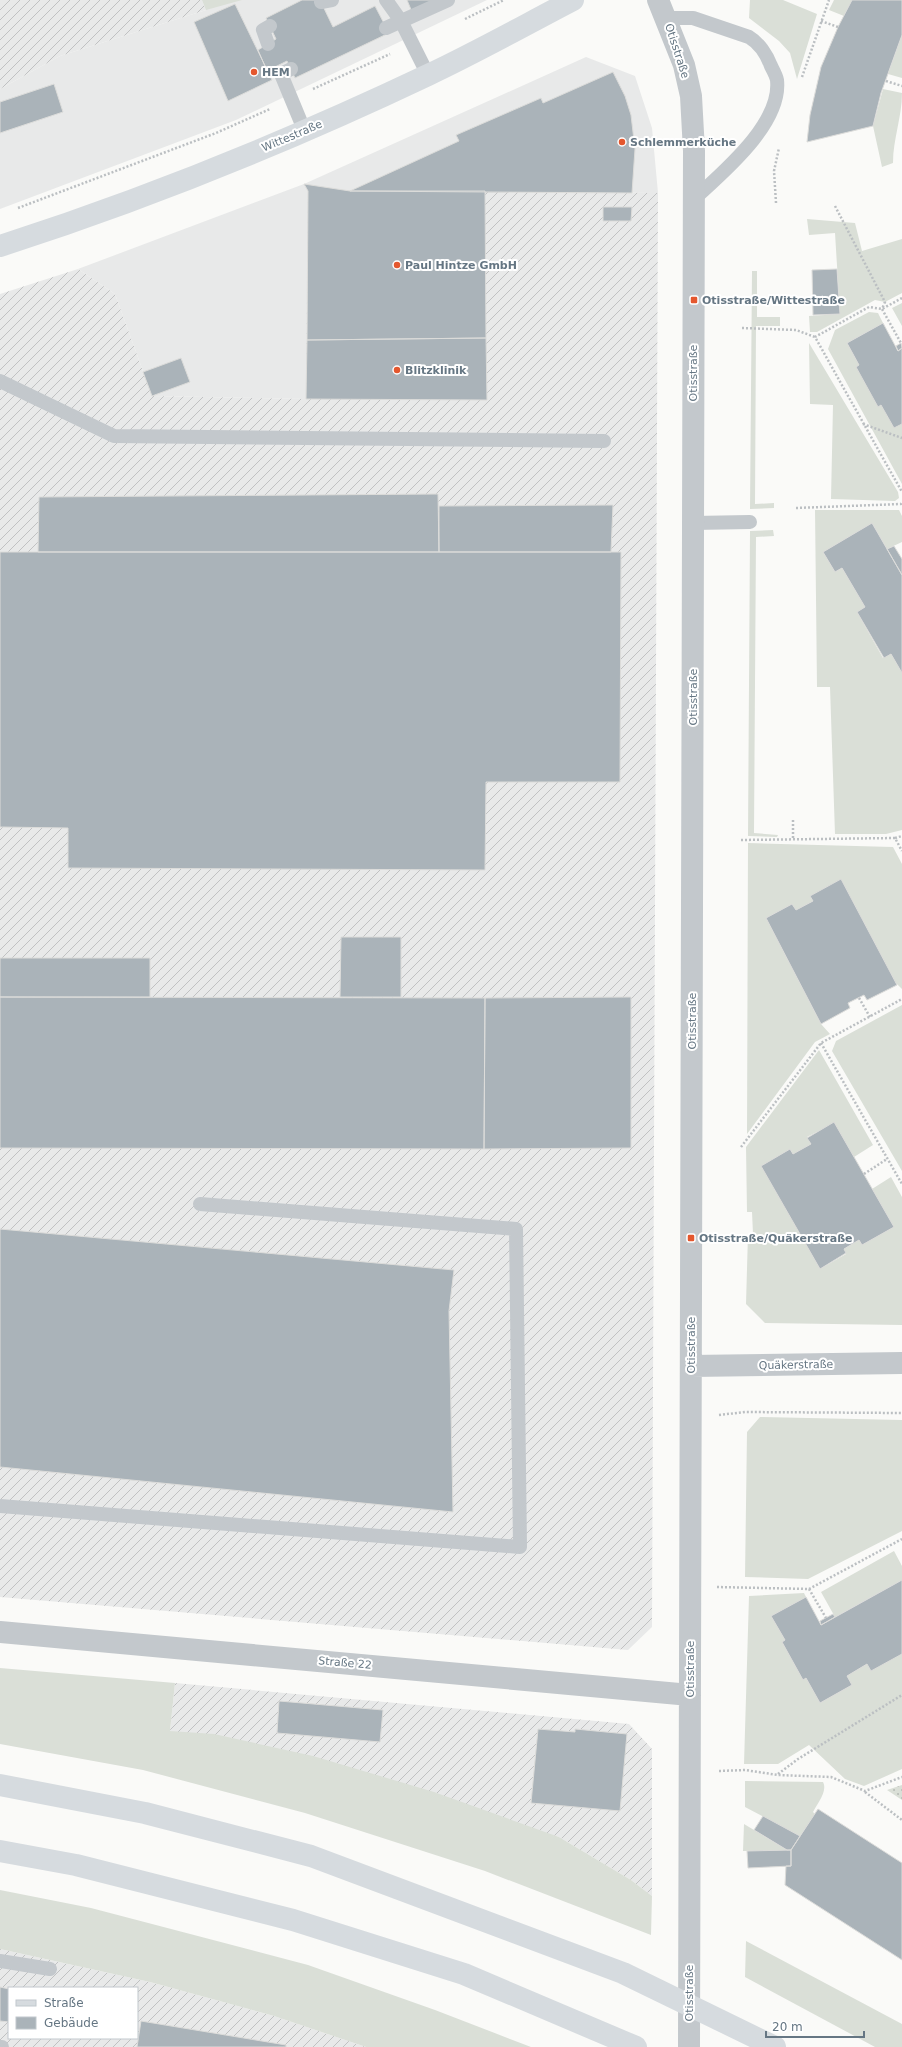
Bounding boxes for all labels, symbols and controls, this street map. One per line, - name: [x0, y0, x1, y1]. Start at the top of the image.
- street label: Otisstraße: [662, 22, 692, 80]
- place label: HEM: [262, 66, 290, 79]
- marker: HEM: [249, 67, 259, 77]
- street label: Wittestraße: [260, 117, 324, 155]
- place label: Schlemmerküche: [630, 136, 736, 149]
- marker: Schlemmerküche: [617, 137, 627, 147]
- place label: Paul Hintze GmbH: [405, 259, 517, 272]
- marker: Paul Hintze GmbH: [392, 260, 402, 270]
- place label: Otisstraße/Wittestraße: [702, 294, 845, 307]
- marker: Otisstraße/Wittestraße: [689, 295, 699, 305]
- street label: Otisstraße: [687, 344, 700, 401]
- place label: Blitzklinik: [405, 364, 467, 377]
- marker: Blitzklinik: [392, 365, 402, 375]
- street label: Otisstraße: [687, 668, 700, 725]
- street label: Otisstraße: [686, 992, 699, 1049]
- place label: Otisstraße/Quäkerstraße: [699, 1232, 853, 1245]
- marker: Otisstraße/Quäkerstraße: [686, 1233, 696, 1243]
- street label: Otisstraße: [685, 1316, 698, 1373]
- street label: Quäkerstraße: [759, 1358, 834, 1372]
- street label: Otisstraße: [684, 1640, 697, 1697]
- street label: Straße 22: [318, 1654, 372, 1672]
- street label: Otisstraße: [683, 1964, 696, 2021]
- legend: [8, 1987, 138, 2039]
- text: Straße: [44, 1996, 84, 2010]
- scale bar: [766, 2013, 864, 2039]
- text: Gebäude: [44, 2016, 98, 2030]
- text: 20 m: [772, 2020, 803, 2034]

